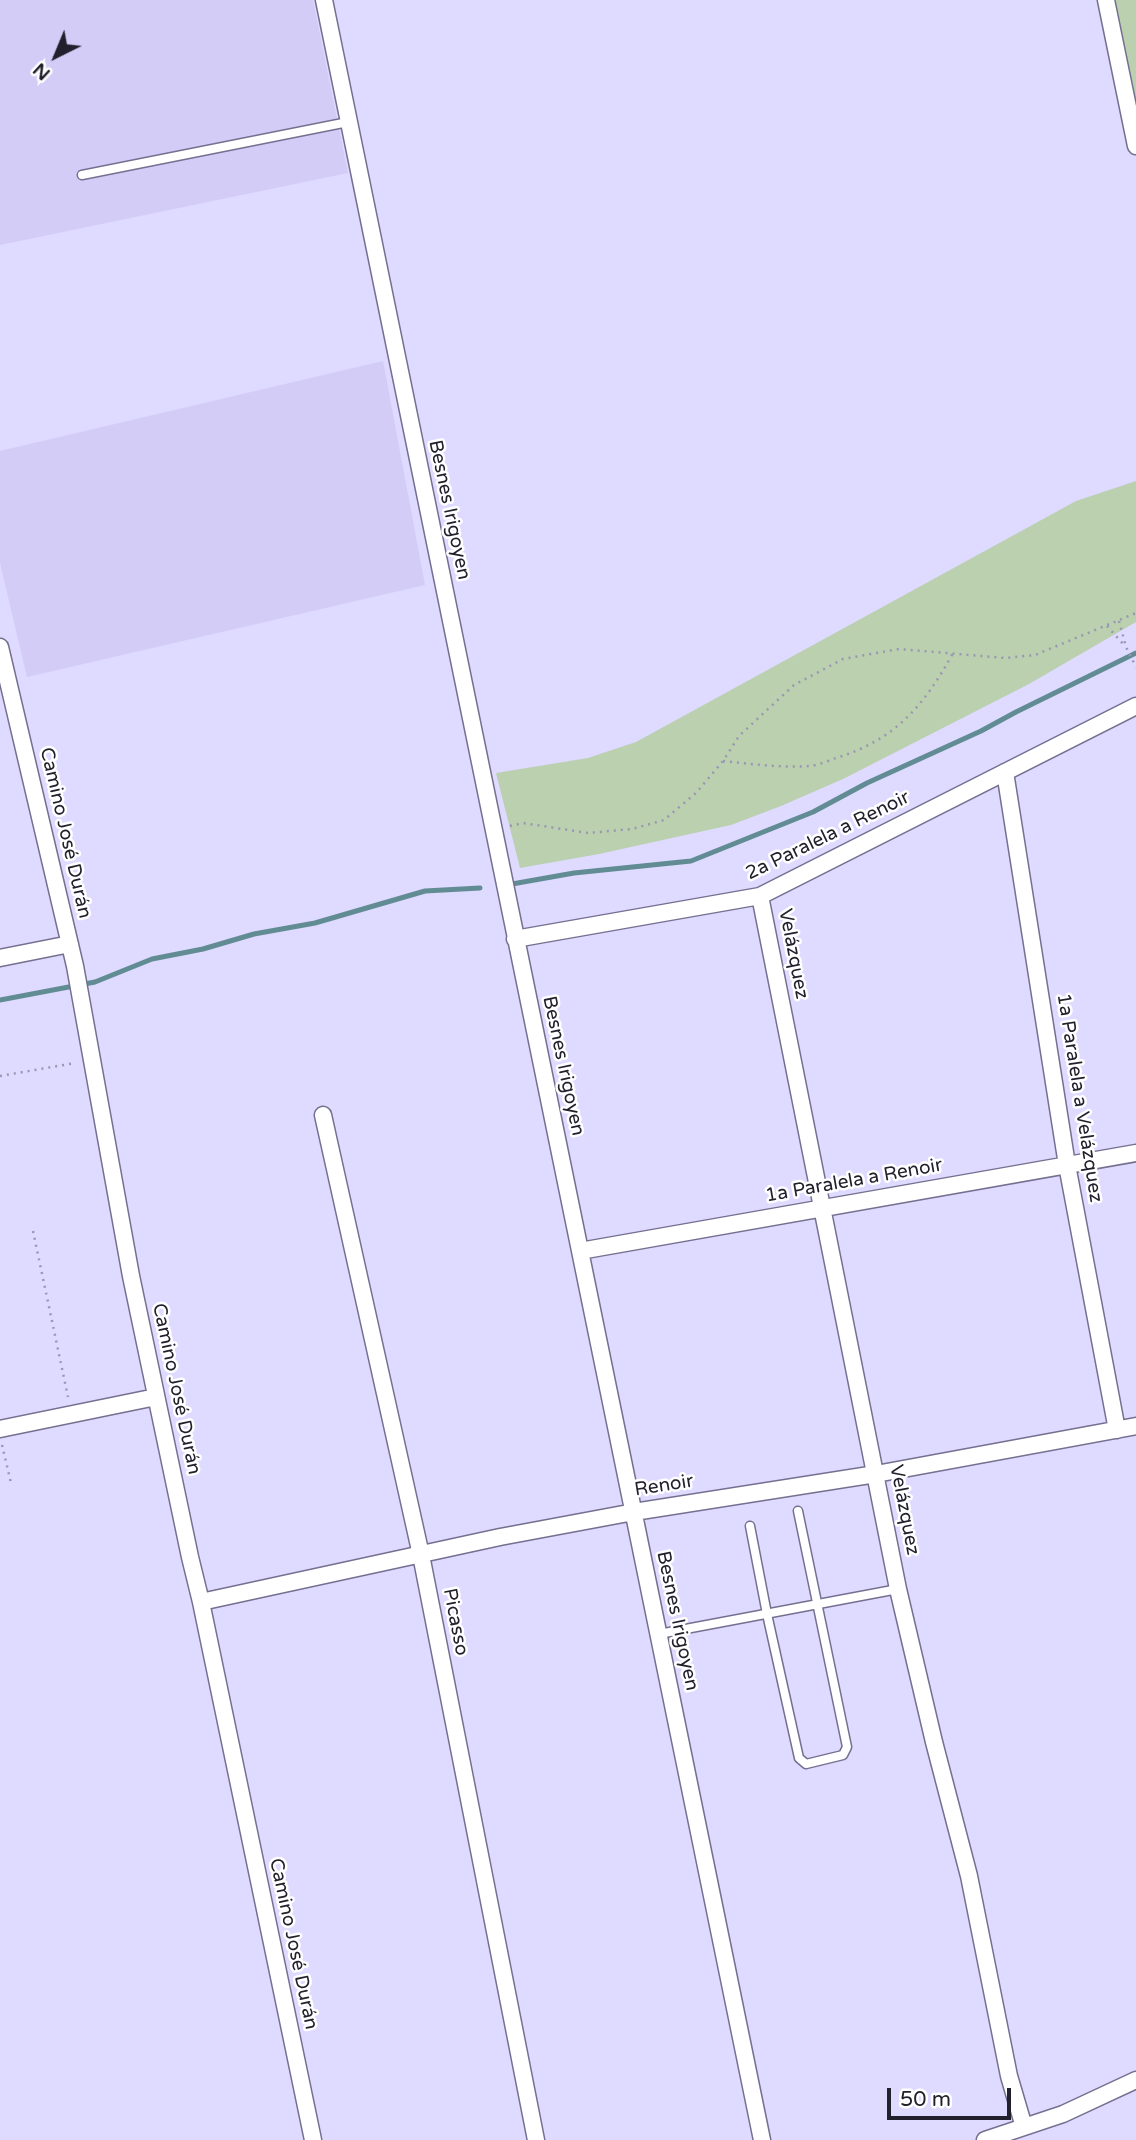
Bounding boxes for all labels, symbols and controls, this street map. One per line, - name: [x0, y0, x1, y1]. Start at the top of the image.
- north arrow: [21, 21, 91, 91]
- text: N: [29, 58, 55, 85]
- street label: Besnes Irigoyen: [423, 438, 475, 582]
- street label: Camino José Durán: [34, 745, 96, 921]
- street label: 2a Paralela a Renoir: [742, 786, 914, 886]
- street label: Velázquez: [773, 907, 813, 1001]
- street label: 1a Paralela a Velázquez: [1051, 992, 1107, 1204]
- street label: Besnes Irigoyen: [537, 994, 589, 1138]
- street label: 1a Paralela a Renoir: [764, 1154, 944, 1208]
- street label: Camino José Durán: [147, 1301, 205, 1477]
- street label: Velázquez: [884, 1463, 924, 1557]
- street label: Renoir: [633, 1470, 695, 1502]
- street label: Besnes Irigoyen: [651, 1549, 703, 1693]
- street label: Picasso: [437, 1586, 473, 1658]
- street label: Camino José Durán: [264, 1856, 322, 2032]
- scale bar: [891, 2074, 1015, 2118]
- text: 50 m: [900, 2087, 951, 2112]

